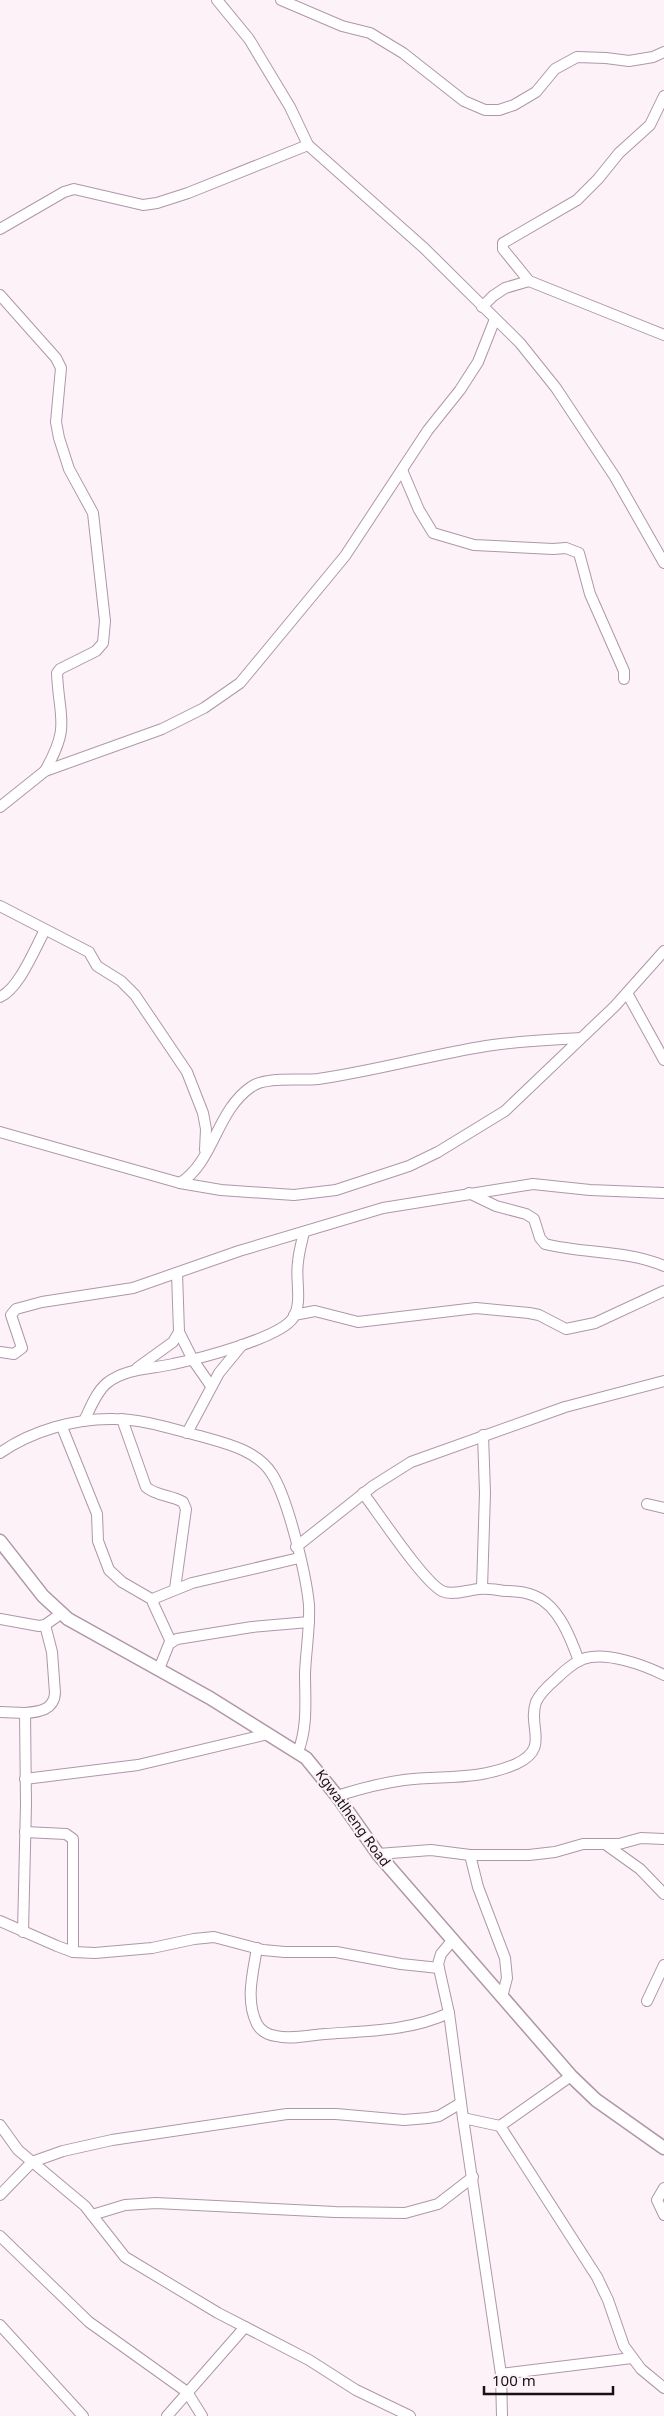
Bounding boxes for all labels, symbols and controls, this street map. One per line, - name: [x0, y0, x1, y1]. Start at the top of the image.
- street label: Kgwatlheng Road: [312, 1765, 395, 1870]
- scale bar: [484, 2364, 613, 2396]
- text: 100 m: [492, 2370, 536, 2390]

